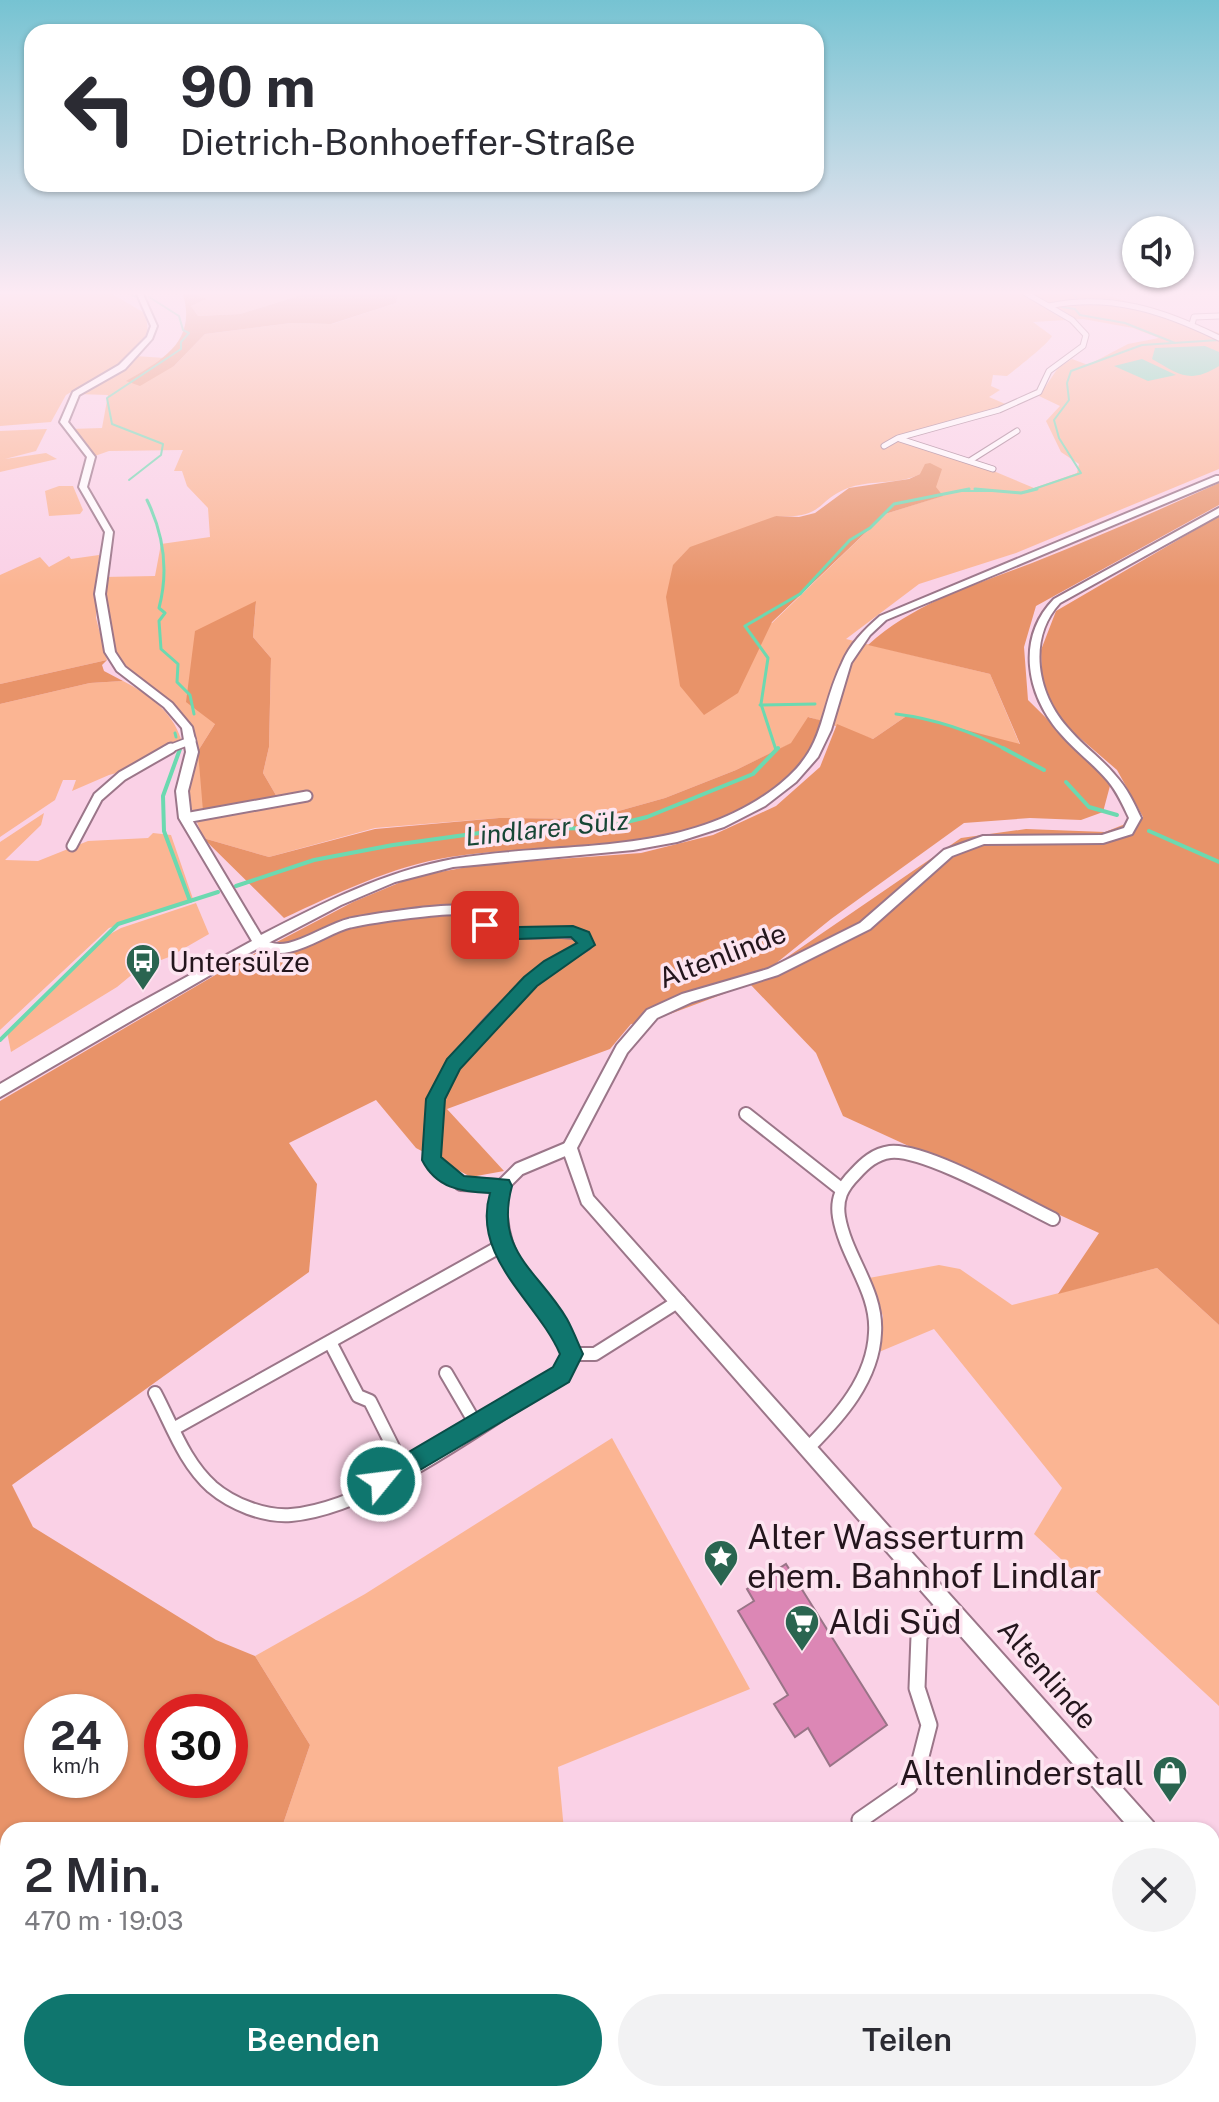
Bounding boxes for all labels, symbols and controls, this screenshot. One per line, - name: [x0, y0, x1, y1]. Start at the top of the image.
- text: 90 m: [180, 54, 316, 120]
- icon: left: [48, 56, 152, 160]
- text: Dietrich-Bonhoeffer-Straße: [180, 121, 636, 163]
- map controls: [1122, 216, 1194, 288]
- button: sound: [1122, 216, 1194, 288]
- water label: Lindlarer Sülz: [464, 804, 630, 852]
- pin: [451, 891, 519, 959]
- icon: arrive: [463, 903, 507, 947]
- street label: Altenlinde: [654, 916, 790, 994]
- bus stop icon: Untersülze: [124, 942, 162, 992]
- place label: Untersülze: [169, 945, 310, 978]
- position arrow: [339, 1439, 423, 1523]
- place label: Alter Wasserturm ehem. Bahnhof Lindlar: [747, 1517, 1102, 1596]
- place icon: Alter Wasserturm ehem. Bahnhof Lindlar: [702, 1538, 740, 1588]
- place label: Aldi Süd: [828, 1602, 962, 1642]
- supermarket icon: Aldi Süd: [783, 1603, 821, 1653]
- street label: Altenlinde: [992, 1613, 1104, 1735]
- speed limit sign: 30: [144, 1694, 248, 1798]
- text: 24: [50, 1712, 102, 1759]
- place label: Altenlinderstall: [899, 1753, 1144, 1793]
- text: km/h: [52, 1754, 100, 1778]
- shop icon: Altenlinderstall: [1151, 1754, 1189, 1804]
- text: 2 Min.: [24, 1846, 161, 1903]
- button: close: [1112, 1848, 1196, 1932]
- text: 470 m · 19:03: [24, 1905, 183, 1936]
- button: Beenden: [24, 1994, 602, 2086]
- button: Teilen: [618, 1994, 1196, 2086]

